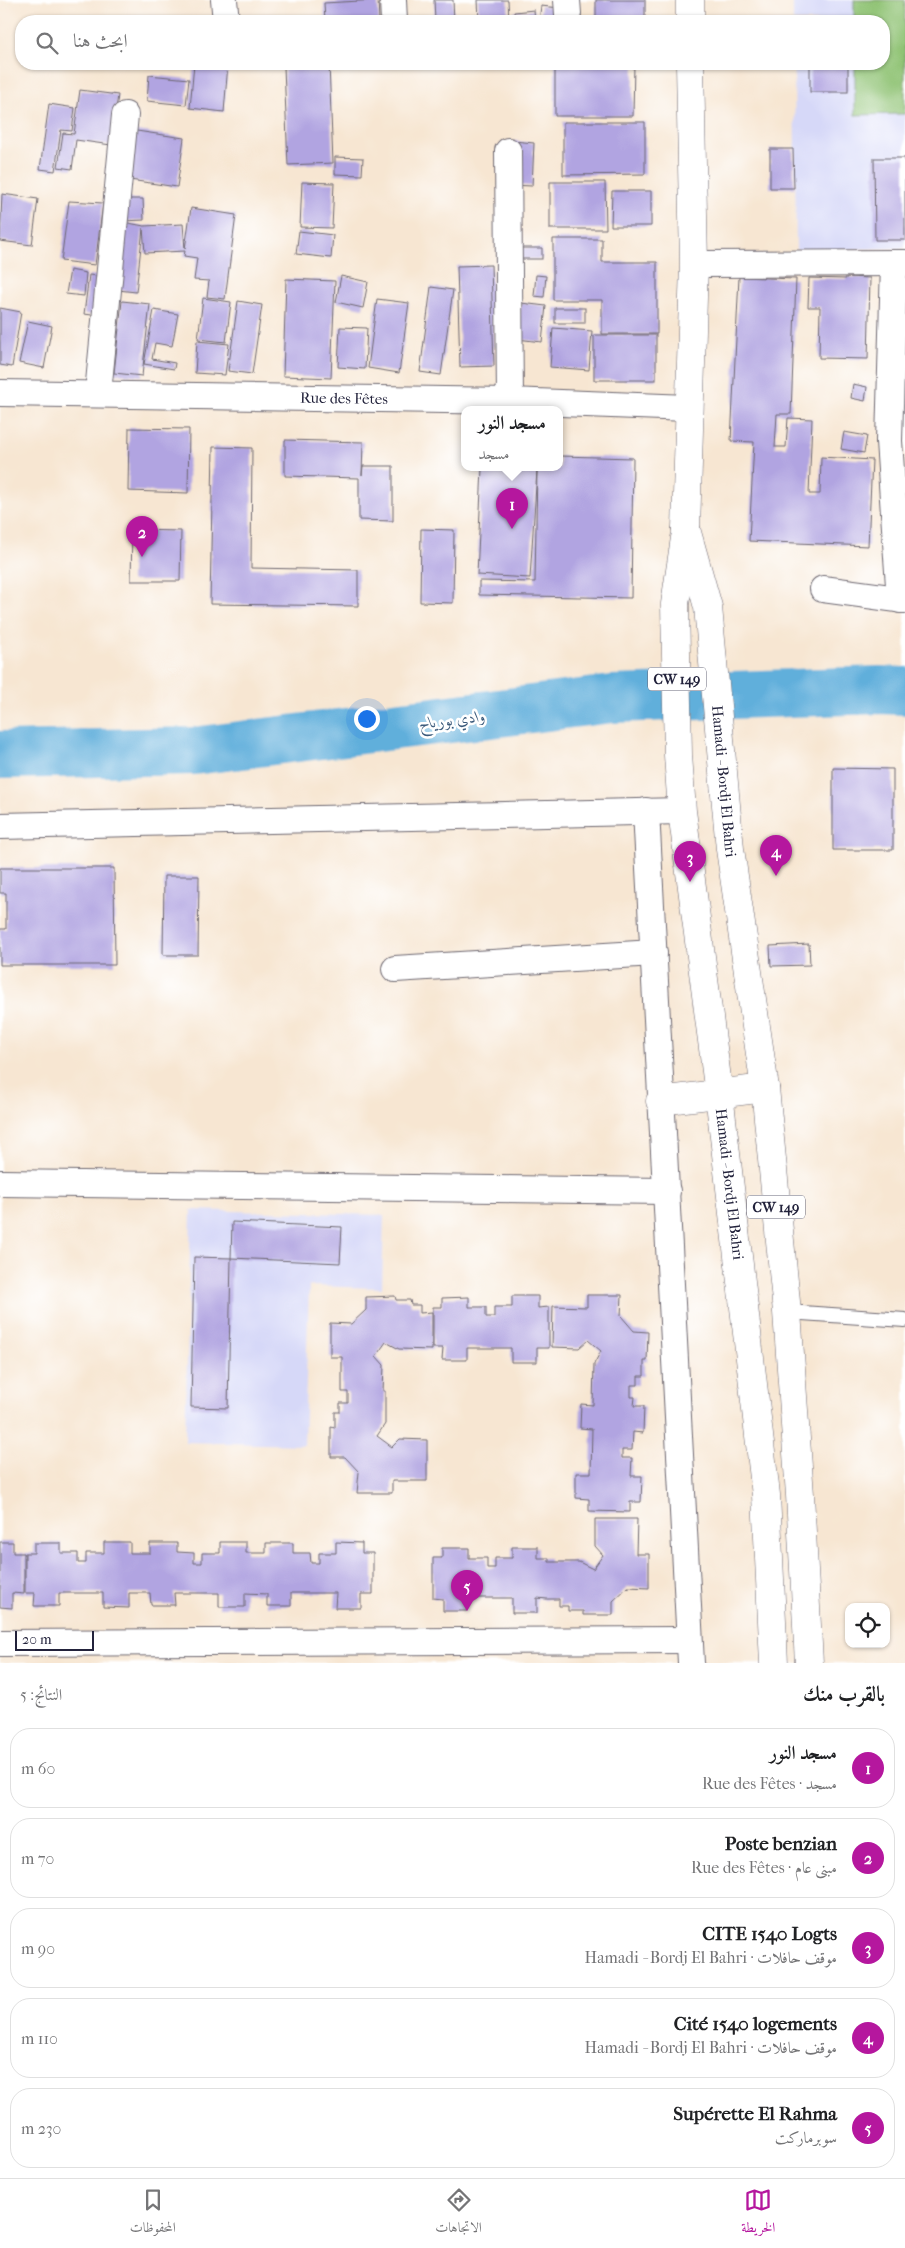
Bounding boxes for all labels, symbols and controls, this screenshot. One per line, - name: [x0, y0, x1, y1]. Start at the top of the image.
- search box: [15, 15, 890, 70]
- icon: search: [33, 29, 61, 57]
- text: ابحث هنا: [73, 30, 128, 52]
- street label: Rue des Fêtes: [300, 389, 388, 408]
- popup: [461, 406, 563, 471]
- text: مسجد النور: [478, 412, 546, 434]
- text: مسجد: [478, 444, 510, 463]
- pin: 1: [496, 488, 528, 529]
- pin: 2: [126, 516, 158, 557]
- road number: CW 149: [648, 668, 706, 691]
- street label: Hamadi - Bordj El Bahri: [708, 705, 740, 859]
- your location: [354, 706, 380, 732]
- water label: وادي بورياح: [418, 706, 487, 738]
- pin: 4: [760, 835, 792, 876]
- pin: 3: [674, 841, 706, 882]
- street label: Hamadi - Bordj El Bahri: [712, 1107, 747, 1261]
- road number: CW 149: [747, 1196, 805, 1218]
- pin: 5: [451, 1570, 483, 1611]
- map controls: [845, 1603, 890, 1648]
- button: locate: [845, 1603, 890, 1648]
- scale bar: [15, 1628, 94, 1651]
- text: 20 m: [22, 1631, 52, 1648]
- text: بالقرب منك: [803, 1682, 885, 1706]
- text: النتائج: 5: [20, 1685, 62, 1704]
- text: مسجد النور: [769, 1742, 837, 1764]
- text: 60 m: [21, 1759, 55, 1778]
- text: 1: [865, 1759, 871, 1778]
- text: مسجد · Rue des Fêtes: [702, 1774, 837, 1793]
- text: Poste benzian: [725, 1833, 837, 1855]
- text: 70 m: [21, 1849, 54, 1868]
- text: 2: [864, 1849, 872, 1868]
- text: مبنى عام · Rue des Fêtes: [691, 1858, 837, 1877]
- text: CITE 1540 Logts: [702, 1923, 837, 1945]
- text: 90 m: [21, 1939, 55, 1958]
- text: 3: [865, 1939, 871, 1958]
- text: موقف حافلات · Hamadi - Bordj El Bahri: [585, 1948, 837, 1967]
- text: Cité 1540 logements: [674, 2013, 837, 2035]
- text: 110 m: [21, 2029, 58, 2048]
- text: 4: [863, 2029, 873, 2048]
- text: موقف حافلات · Hamadi - Bordj El Bahri: [585, 2038, 837, 2057]
- text: Supérette El Rahma: [673, 2103, 837, 2125]
- text: 230 m: [21, 2119, 61, 2138]
- text: 5: [865, 2119, 871, 2138]
- text: سوبرماركت: [775, 2128, 837, 2147]
- tab: المحفوظات: [130, 2186, 176, 2241]
- tab: الاتجاهات: [435, 2186, 482, 2241]
- tab: الخريطة: [741, 2186, 775, 2241]

